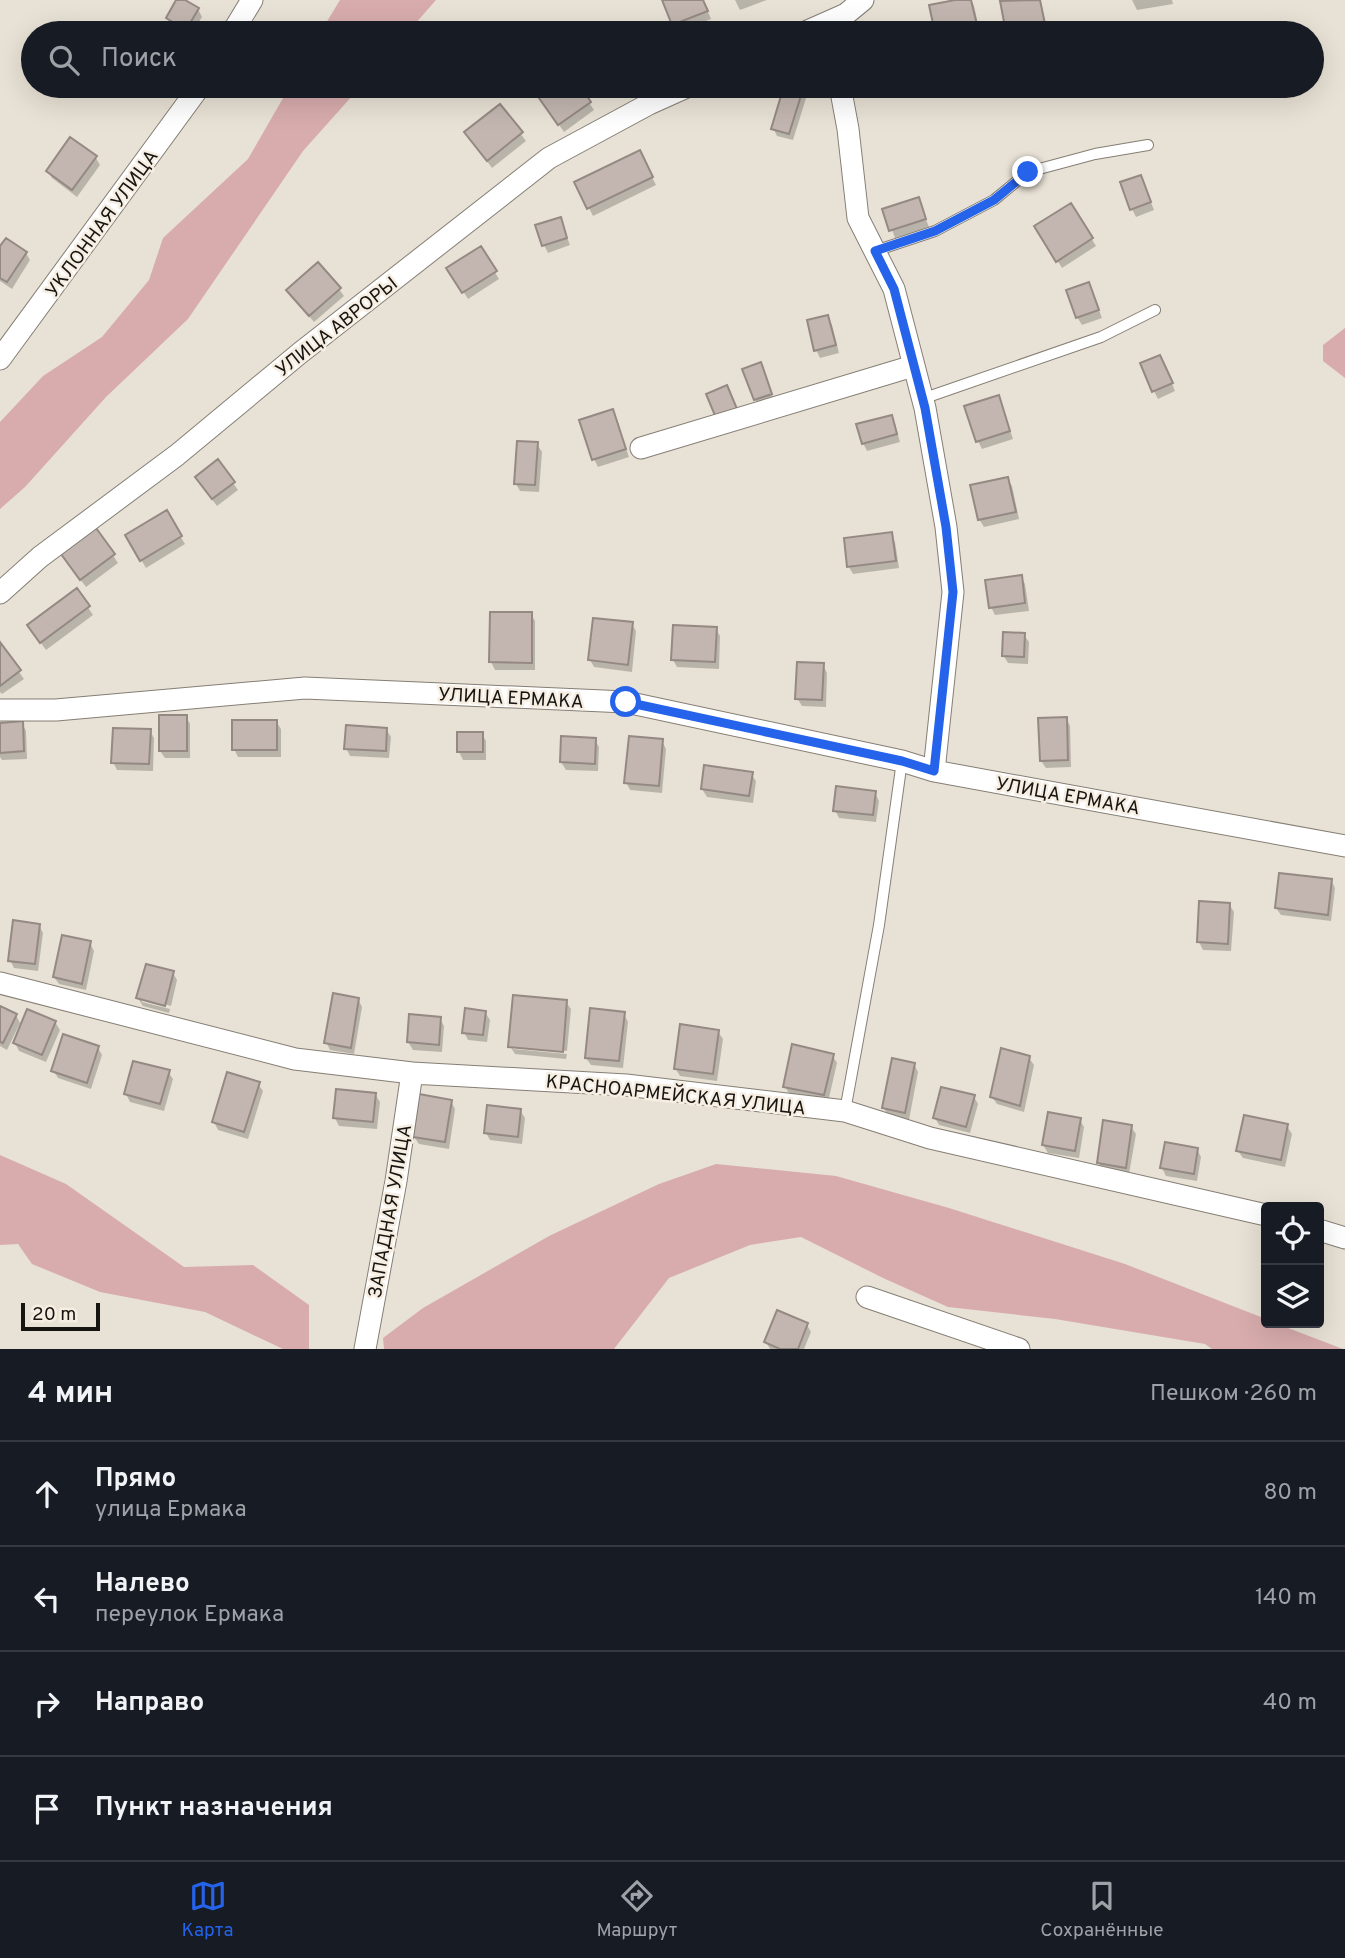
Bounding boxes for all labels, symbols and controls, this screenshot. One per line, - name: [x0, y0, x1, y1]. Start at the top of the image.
- search box: [21, 21, 1324, 98]
- icon: search: [45, 41, 83, 79]
- text: Поиск: [101, 43, 177, 76]
- street label: УКЛОННАЯ УЛИЦА: [41, 146, 164, 303]
- route end: [1012, 156, 1043, 187]
- street label: УЛИЦА АВРОРЫ: [271, 272, 403, 383]
- street label: УЛИЦА ЕРМАКА: [437, 683, 584, 715]
- route start: [610, 686, 641, 717]
- street label: УЛИЦА ЕРМАКА: [994, 772, 1142, 821]
- street label: КРАСНОАРМЕЙСКАЯ УЛИЦА: [545, 1069, 807, 1122]
- street label: ЗАПАДНАЯ УЛИЦА: [364, 1123, 418, 1300]
- map controls: [1261, 1202, 1324, 1328]
- button: locate: [1261, 1202, 1324, 1265]
- button: layers: [1261, 1265, 1324, 1328]
- scale bar: [21, 1300, 100, 1332]
- text: 20 m: [32, 1303, 76, 1327]
- text: 4 мин: [28, 1376, 113, 1413]
- text: Пешком · 260 m: [1150, 1380, 1317, 1409]
- text: Прямо: [95, 1463, 176, 1496]
- icon: ahead: [28, 1475, 66, 1513]
- text: 80 m: [1264, 1479, 1317, 1508]
- text: улица Ермака: [95, 1496, 247, 1525]
- text: Налево: [95, 1568, 190, 1601]
- icon: left: [28, 1580, 66, 1618]
- text: 140 m: [1255, 1584, 1317, 1613]
- text: переулок Ермака: [95, 1601, 284, 1630]
- icon: right: [28, 1685, 66, 1723]
- text: Направо: [95, 1687, 204, 1720]
- text: 40 m: [1263, 1689, 1317, 1718]
- icon: arrive: [28, 1790, 66, 1828]
- text: Пункт назначения: [95, 1792, 333, 1825]
- tab: Карта: [181, 1877, 234, 1943]
- tab: Маршрут: [596, 1877, 677, 1943]
- tab: Сохранённые: [1040, 1877, 1164, 1943]

